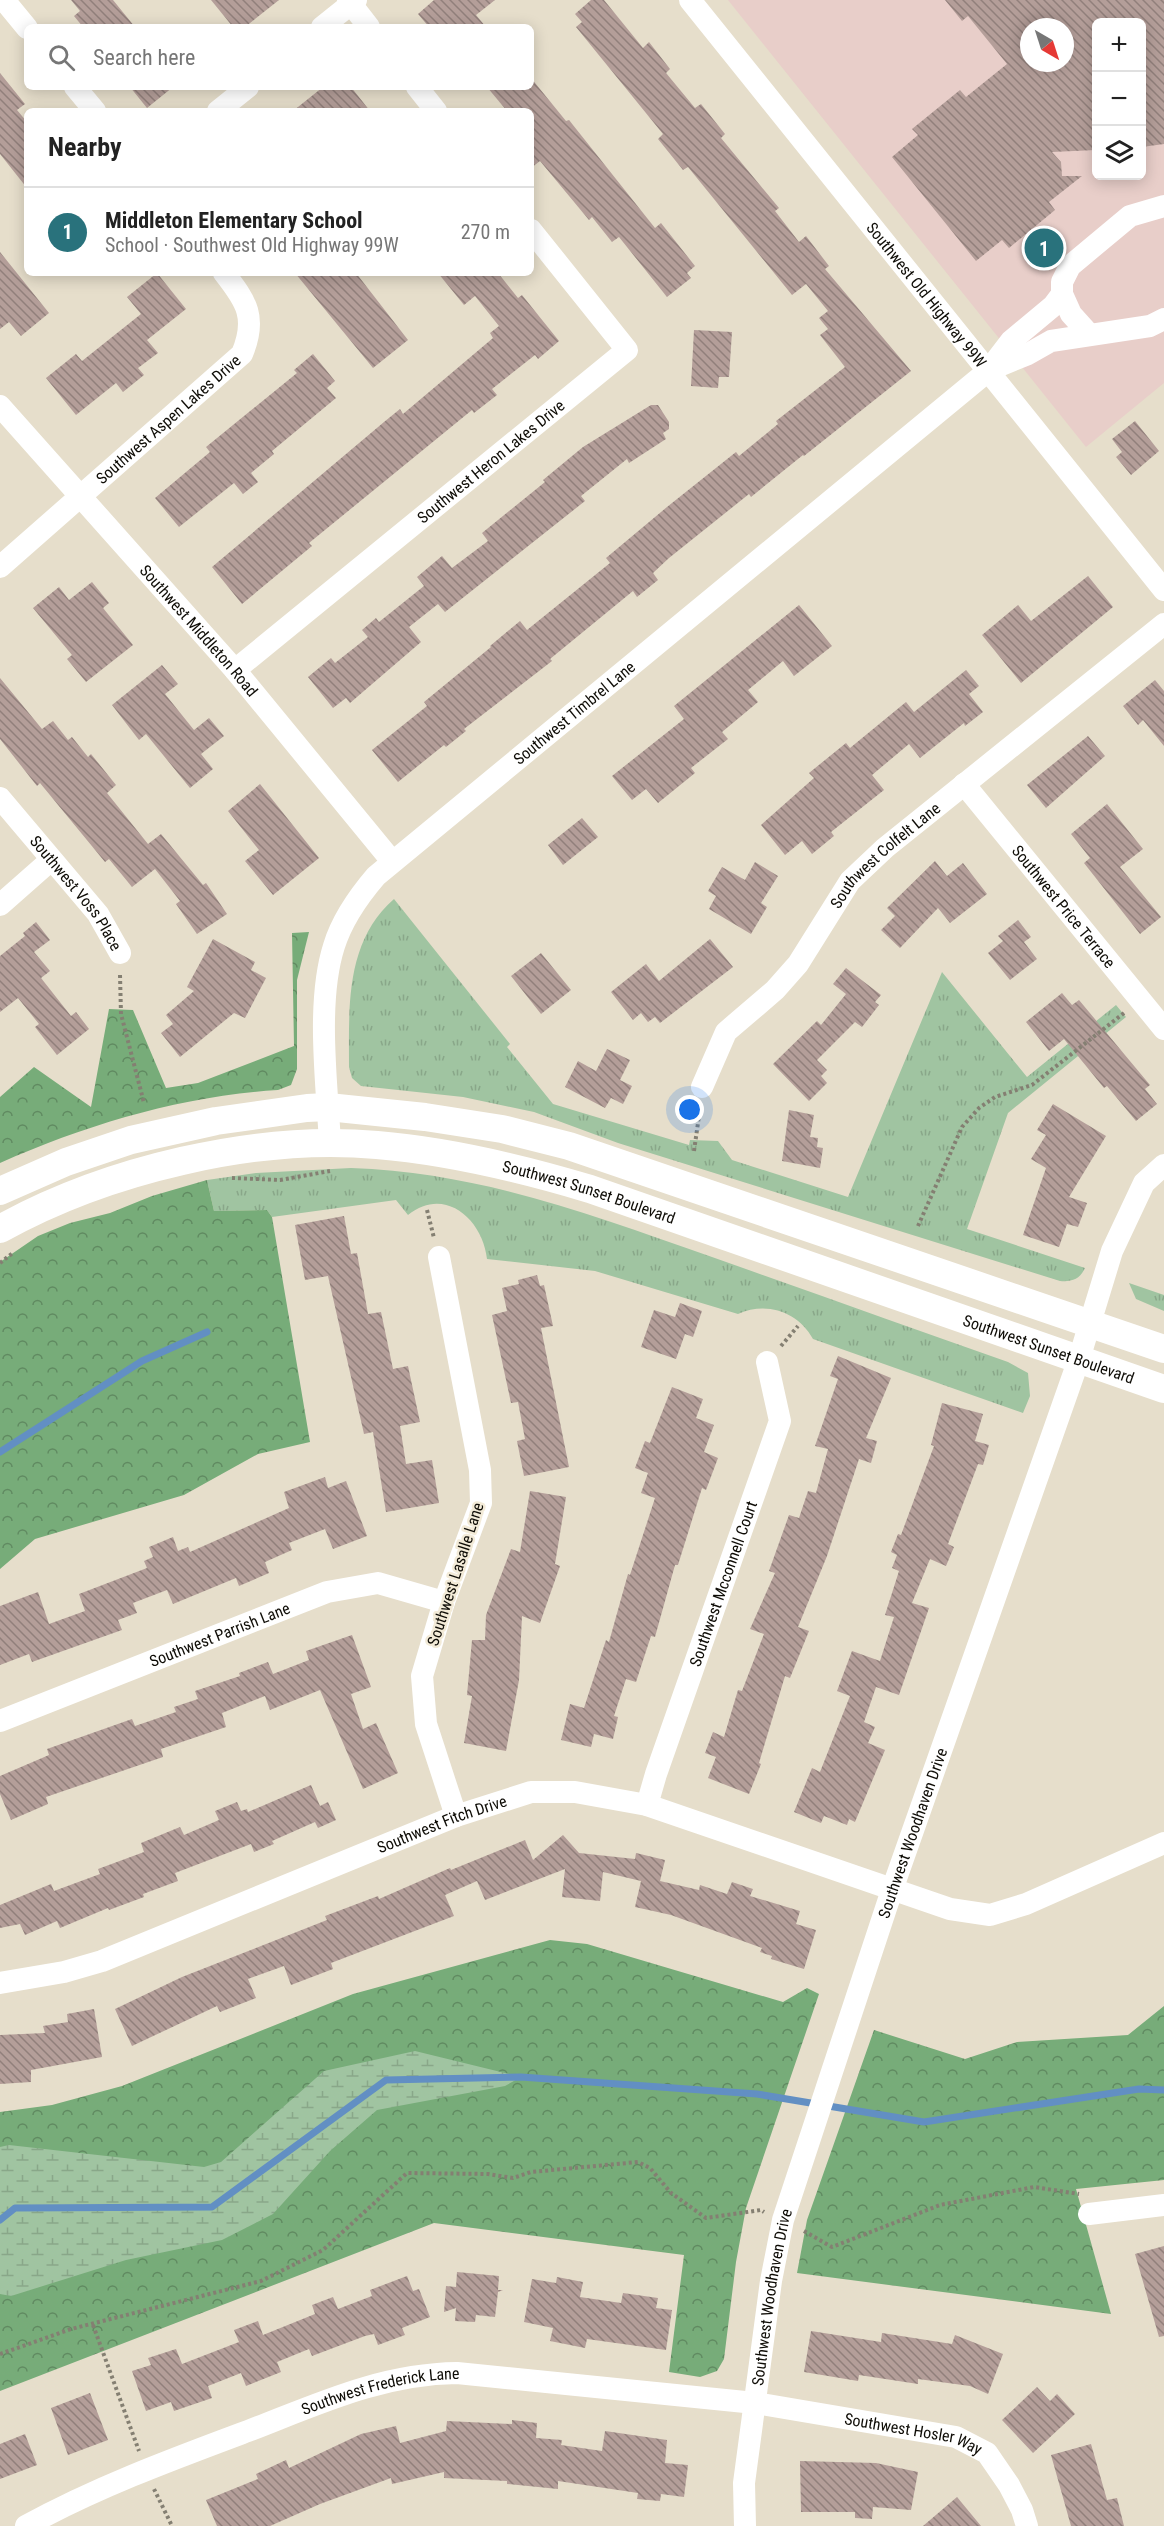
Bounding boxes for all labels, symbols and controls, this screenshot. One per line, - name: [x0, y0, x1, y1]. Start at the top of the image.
- north arrow: [1020, 18, 1074, 72]
- map controls: [1092, 18, 1146, 180]
- button: +: [1092, 18, 1146, 72]
- search box: [24, 24, 534, 90]
- icon: search: [45, 41, 78, 74]
- text: Search here: [93, 45, 195, 70]
- button: −: [1092, 72, 1146, 126]
- button: layers: [1092, 126, 1146, 180]
- text: Nearby: [48, 132, 122, 162]
- text: Middleton Elementary School: [105, 208, 363, 233]
- street label: Southwest Old Highway 99W: [862, 219, 990, 371]
- text: 1: [62, 220, 73, 244]
- text: 270 m: [461, 220, 510, 244]
- pin: 1: [1024, 226, 1064, 270]
- text: School · Southwest Old Highway 99W: [105, 233, 399, 257]
- street label: Southwest Aspen Lakes Drive: [92, 351, 245, 488]
- street label: Southwest Heron Lakes Drive: [413, 396, 568, 527]
- street label: Southwest Middleton Road: [136, 561, 262, 700]
- street label: Southwest Timbrel Lane: [510, 657, 639, 769]
- street label: Southwest Colfelt Lane: [826, 799, 944, 912]
- street label: Southwest Voss Place: [26, 832, 126, 954]
- street label: Southwest Price Terrace: [1008, 841, 1119, 972]
- your location: [675, 1095, 704, 1124]
- street label: Southwest Sunset Boulevard: [501, 1157, 678, 1228]
- street label: Southwest Sunset Boulevard: [961, 1311, 1137, 1388]
- street label: Southwest Mcconnell Court: [686, 1498, 761, 1669]
- street label: Southwest Lasalle Lane: [423, 1500, 488, 1648]
- street label: Southwest Parrish Lane: [147, 1599, 293, 1671]
- street label: Southwest Woodhaven Drive: [874, 1746, 951, 1921]
- street label: Southwest Fitch Drive: [374, 1791, 509, 1857]
- street label: Southwest Woodhaven Drive: [748, 2206, 796, 2387]
- street label: Southwest Frederick Lane: [299, 2364, 460, 2419]
- street label: Southwest Hosler Way: [843, 2409, 986, 2459]

